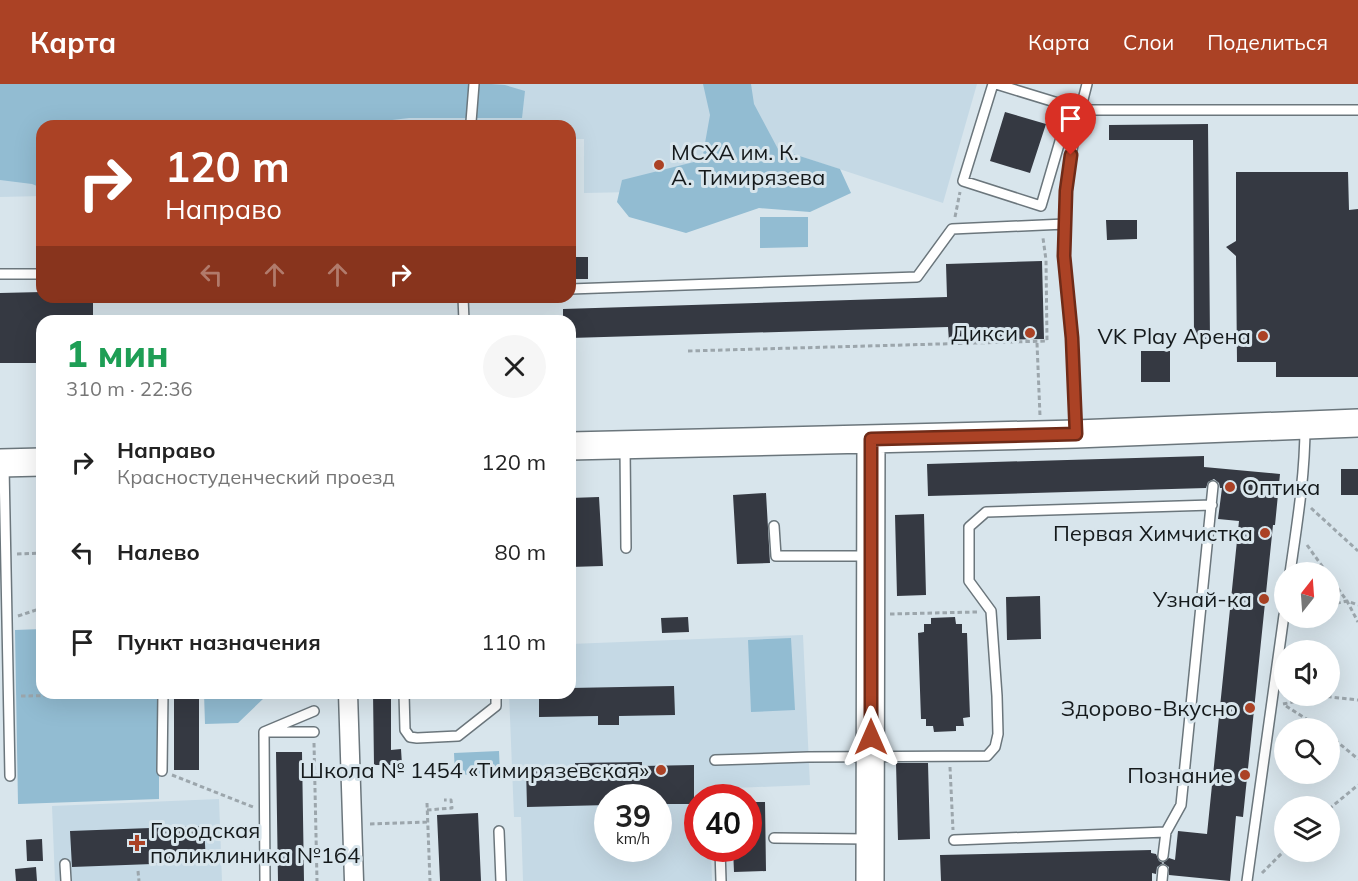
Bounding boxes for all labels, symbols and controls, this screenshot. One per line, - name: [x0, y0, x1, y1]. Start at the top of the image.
- text: Карта: [30, 25, 116, 60]
- text: Карта: [1028, 29, 1090, 55]
- text: Слои: [1123, 29, 1174, 55]
- text: Поделиться: [1207, 29, 1328, 55]
- pin: [1045, 93, 1096, 155]
- icon: arrive: [1054, 102, 1087, 135]
- place label: МСХА им. К. А. Тимирязева: [671, 138, 826, 191]
- text: 120 m: [165, 140, 290, 193]
- icon: right: [66, 144, 144, 222]
- marker: МСХА им. К. А. Тимирязева: [652, 158, 666, 172]
- text: Направо: [165, 192, 282, 226]
- icon: left: [195, 258, 228, 291]
- icon: ahead: [258, 258, 291, 291]
- icon: ahead: [321, 258, 354, 291]
- icon: right: [384, 258, 417, 291]
- place label: Дикси: [951, 319, 1018, 347]
- place label: VK Play Арена: [1098, 322, 1251, 350]
- marker: Дикси: [1023, 326, 1037, 340]
- marker: VK Play Арена: [1256, 329, 1270, 343]
- text: 1 мин: [66, 331, 169, 376]
- button: close: [483, 335, 546, 398]
- text: 310 m · 22:36: [66, 376, 192, 401]
- text: Направо: [117, 436, 215, 464]
- icon: right: [66, 446, 99, 479]
- text: 120 m: [481, 448, 546, 476]
- text: Красностуденческий проезд: [117, 464, 395, 489]
- place label: Оптика: [1242, 473, 1320, 501]
- marker: Оптика: [1223, 480, 1237, 494]
- place label: Первая Химчистка: [1053, 519, 1253, 547]
- marker: Первая Химчистка: [1258, 526, 1272, 540]
- icon: left: [66, 536, 99, 569]
- text: Налево: [117, 538, 200, 566]
- text: 80 m: [495, 538, 546, 566]
- north arrow: [1274, 562, 1340, 628]
- map controls: [1274, 562, 1340, 862]
- place label: Узнай-ка: [1152, 585, 1252, 613]
- marker: Узнай-ка: [1257, 592, 1271, 606]
- icon: arrive: [66, 626, 99, 659]
- text: Пункт назначения: [117, 628, 321, 656]
- text: 110 m: [481, 628, 546, 656]
- button: sound: [1274, 640, 1340, 706]
- place label: Здорово-Вкусно: [1061, 694, 1238, 722]
- marker: Здорово-Вкусно: [1243, 701, 1257, 715]
- position arrow: [839, 705, 903, 769]
- button: search: [1274, 718, 1340, 784]
- place label: Школа № 1454 «Тимирязевская»: [300, 756, 649, 784]
- place label: Познание: [1127, 761, 1233, 789]
- marker: Школа № 1454 «Тимирязевская»: [654, 763, 668, 777]
- marker: Познание: [1238, 768, 1252, 782]
- speed limit sign: 40: [684, 784, 762, 862]
- button: layers: [1274, 796, 1340, 862]
- text: 39: [615, 797, 651, 835]
- place label: Городская поликлиника №164: [150, 816, 360, 869]
- text: km/h: [616, 829, 650, 848]
- marker: Городская поликлиника №164: [128, 834, 146, 852]

